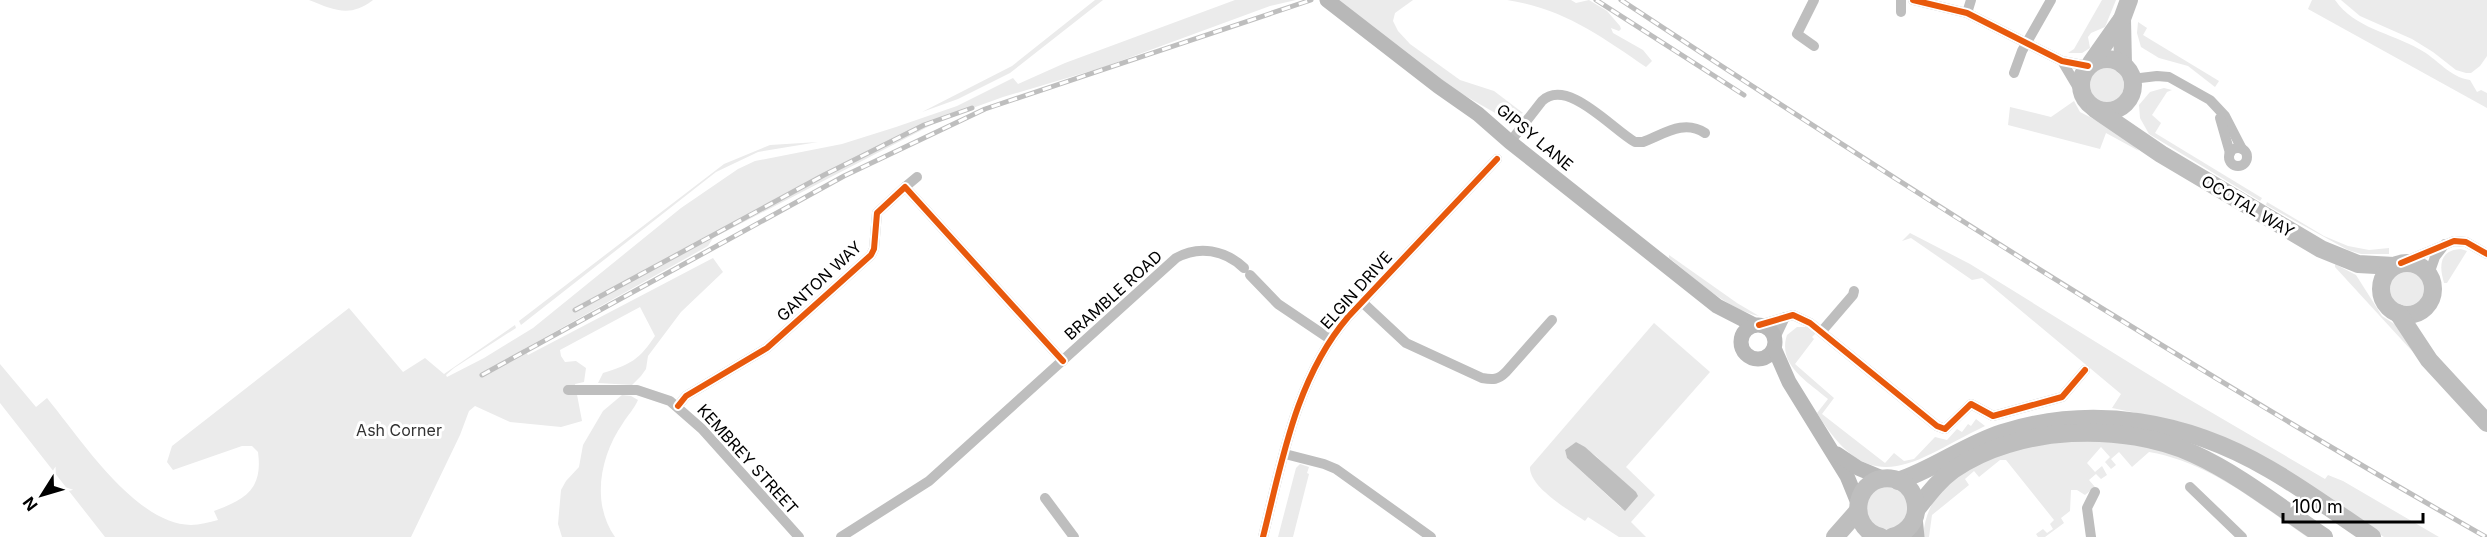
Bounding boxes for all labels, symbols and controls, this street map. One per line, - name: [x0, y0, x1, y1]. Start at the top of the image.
- street label: GIPSY LANE: [1493, 99, 1577, 175]
- street label: OCOTAL WAY: [2198, 170, 2298, 242]
- street label: GANTON WAY: [772, 236, 866, 325]
- street label: BRAMBLE ROAD: [1060, 246, 1166, 344]
- street label: ELGIN DRIVE: [1316, 247, 1396, 333]
- street label: KEMBREY STREET: [693, 400, 803, 518]
- park label: Ash Corner: [356, 420, 442, 440]
- north arrow: [12, 465, 72, 525]
- scale bar: [2283, 486, 2422, 524]
- text: N: [18, 493, 42, 515]
- text: 100 m: [2292, 496, 2343, 517]

